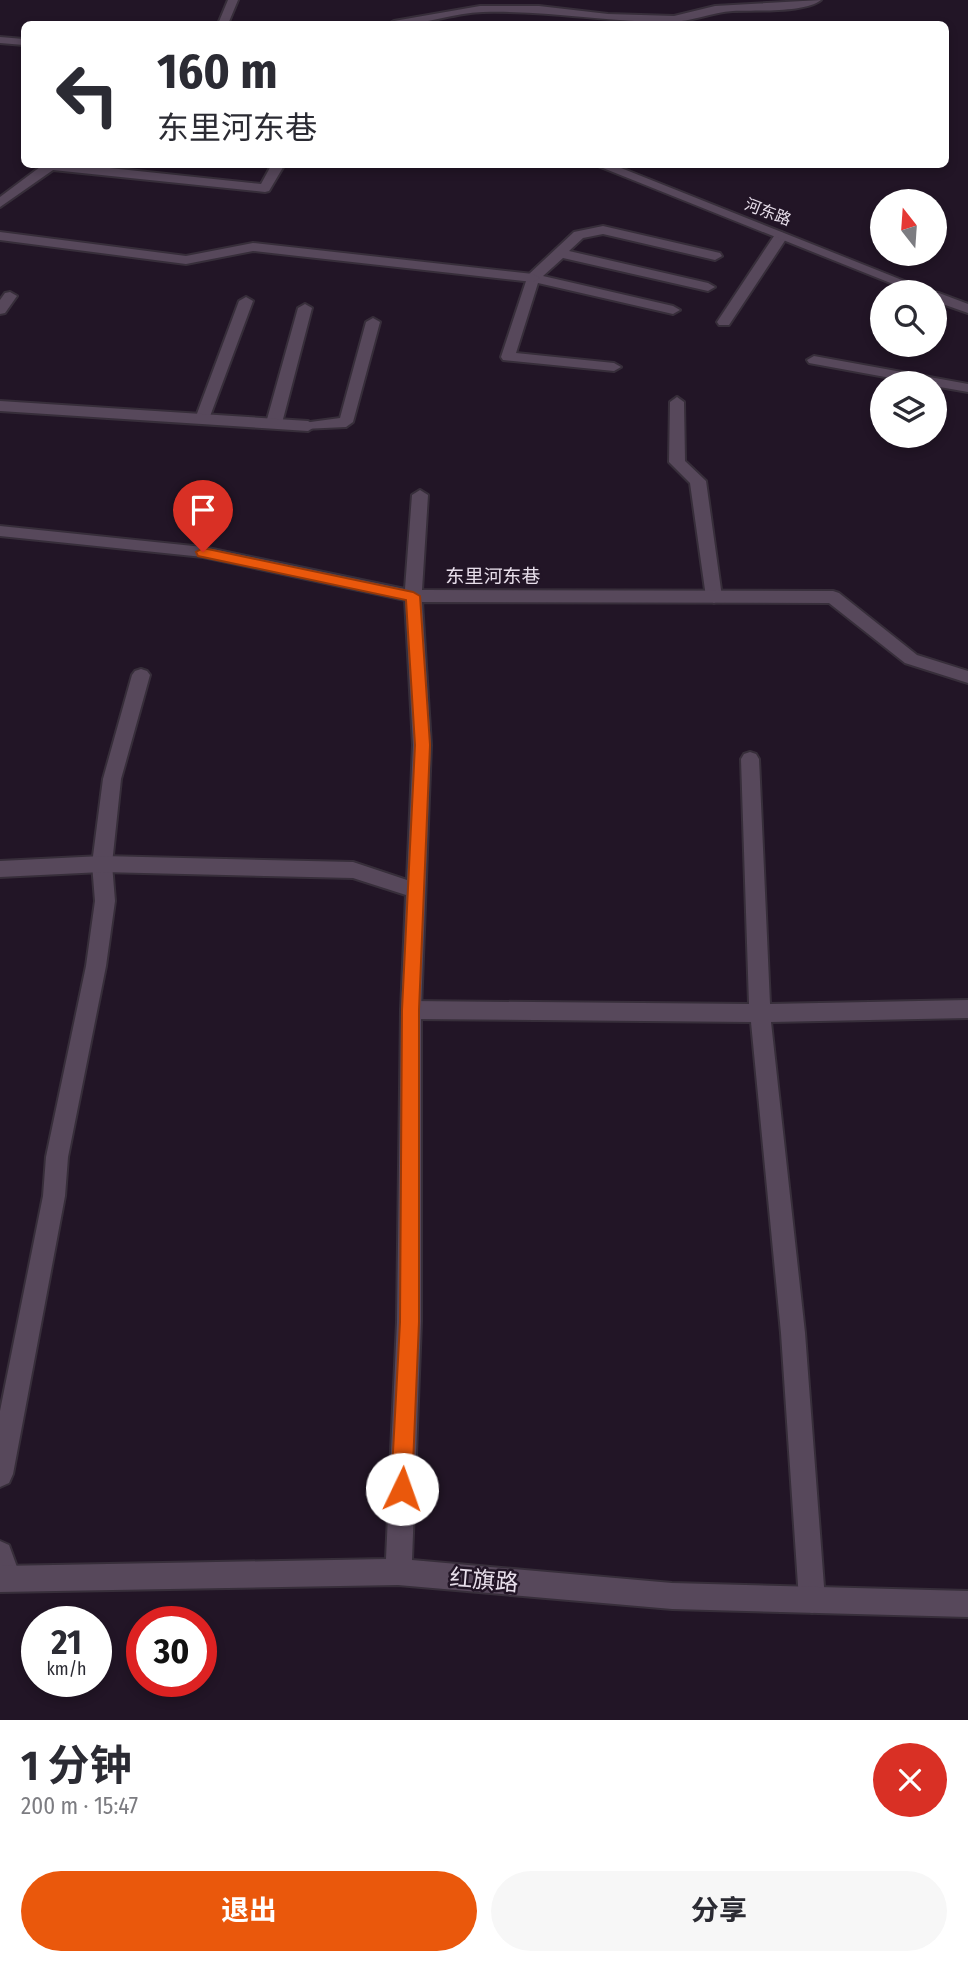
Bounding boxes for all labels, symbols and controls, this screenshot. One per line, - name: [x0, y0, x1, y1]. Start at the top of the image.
- text: 160 m: [157, 42, 278, 101]
- icon: left: [42, 49, 133, 140]
- text: 东里河东巷: [157, 109, 317, 147]
- north arrow: [870, 189, 947, 266]
- map controls: [870, 189, 947, 448]
- street label: 河东路: [742, 195, 794, 229]
- button: search: [870, 280, 947, 357]
- button: layers: [870, 371, 947, 448]
- pin: [173, 480, 233, 552]
- icon: arrive: [184, 491, 222, 529]
- street label: 东里河东巷: [445, 565, 541, 588]
- position arrow: [365, 1452, 439, 1526]
- street label: 红旗路: [448, 1563, 520, 1597]
- speed limit sign: 30: [126, 1606, 217, 1697]
- text: 21: [51, 1621, 82, 1663]
- text: km/h: [46, 1658, 87, 1680]
- text: 1 分钟: [21, 1741, 132, 1791]
- button: close: [873, 1743, 947, 1817]
- text: 200 m · 15:47: [21, 1792, 138, 1820]
- button: 退出: [21, 1871, 477, 1951]
- button: 分享: [491, 1871, 947, 1951]

